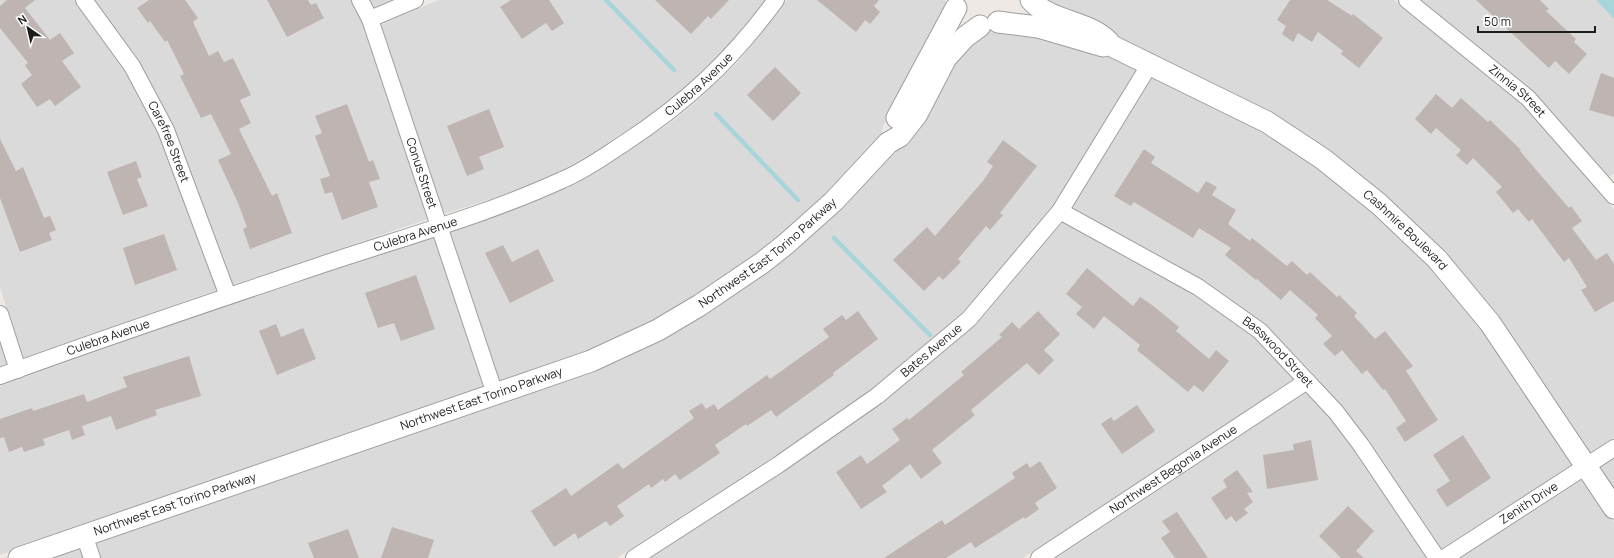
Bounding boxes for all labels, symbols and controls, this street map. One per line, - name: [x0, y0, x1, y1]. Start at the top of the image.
- north arrow: [8, 8, 48, 48]
- scale bar: [1478, 8, 1595, 34]
- text: N: [15, 11, 30, 28]
- text: 50 m: [1484, 13, 1511, 30]
- street label: Culebra Avenue: [661, 49, 737, 120]
- street label: Zinnia Street: [1485, 60, 1550, 121]
- street label: Carefree Street: [144, 98, 194, 185]
- street label: Conus Street: [402, 135, 442, 211]
- street label: Cashmire Boulevard: [1360, 186, 1452, 274]
- street label: Northwest East Torino Parkway: [695, 193, 840, 312]
- street label: Culebra Avenue: [371, 212, 459, 255]
- street label: Basswood Street: [1239, 312, 1318, 391]
- street label: Culebra Avenue: [64, 315, 152, 359]
- street label: Bates Avenue: [897, 319, 965, 381]
- street label: Northwest East Torino Parkway: [398, 362, 565, 434]
- street label: Northwest Begonia Avenue: [1106, 420, 1240, 517]
- street label: Northwest East Torino Parkway: [91, 468, 259, 540]
- street label: Zenith Drive: [1496, 477, 1561, 528]

